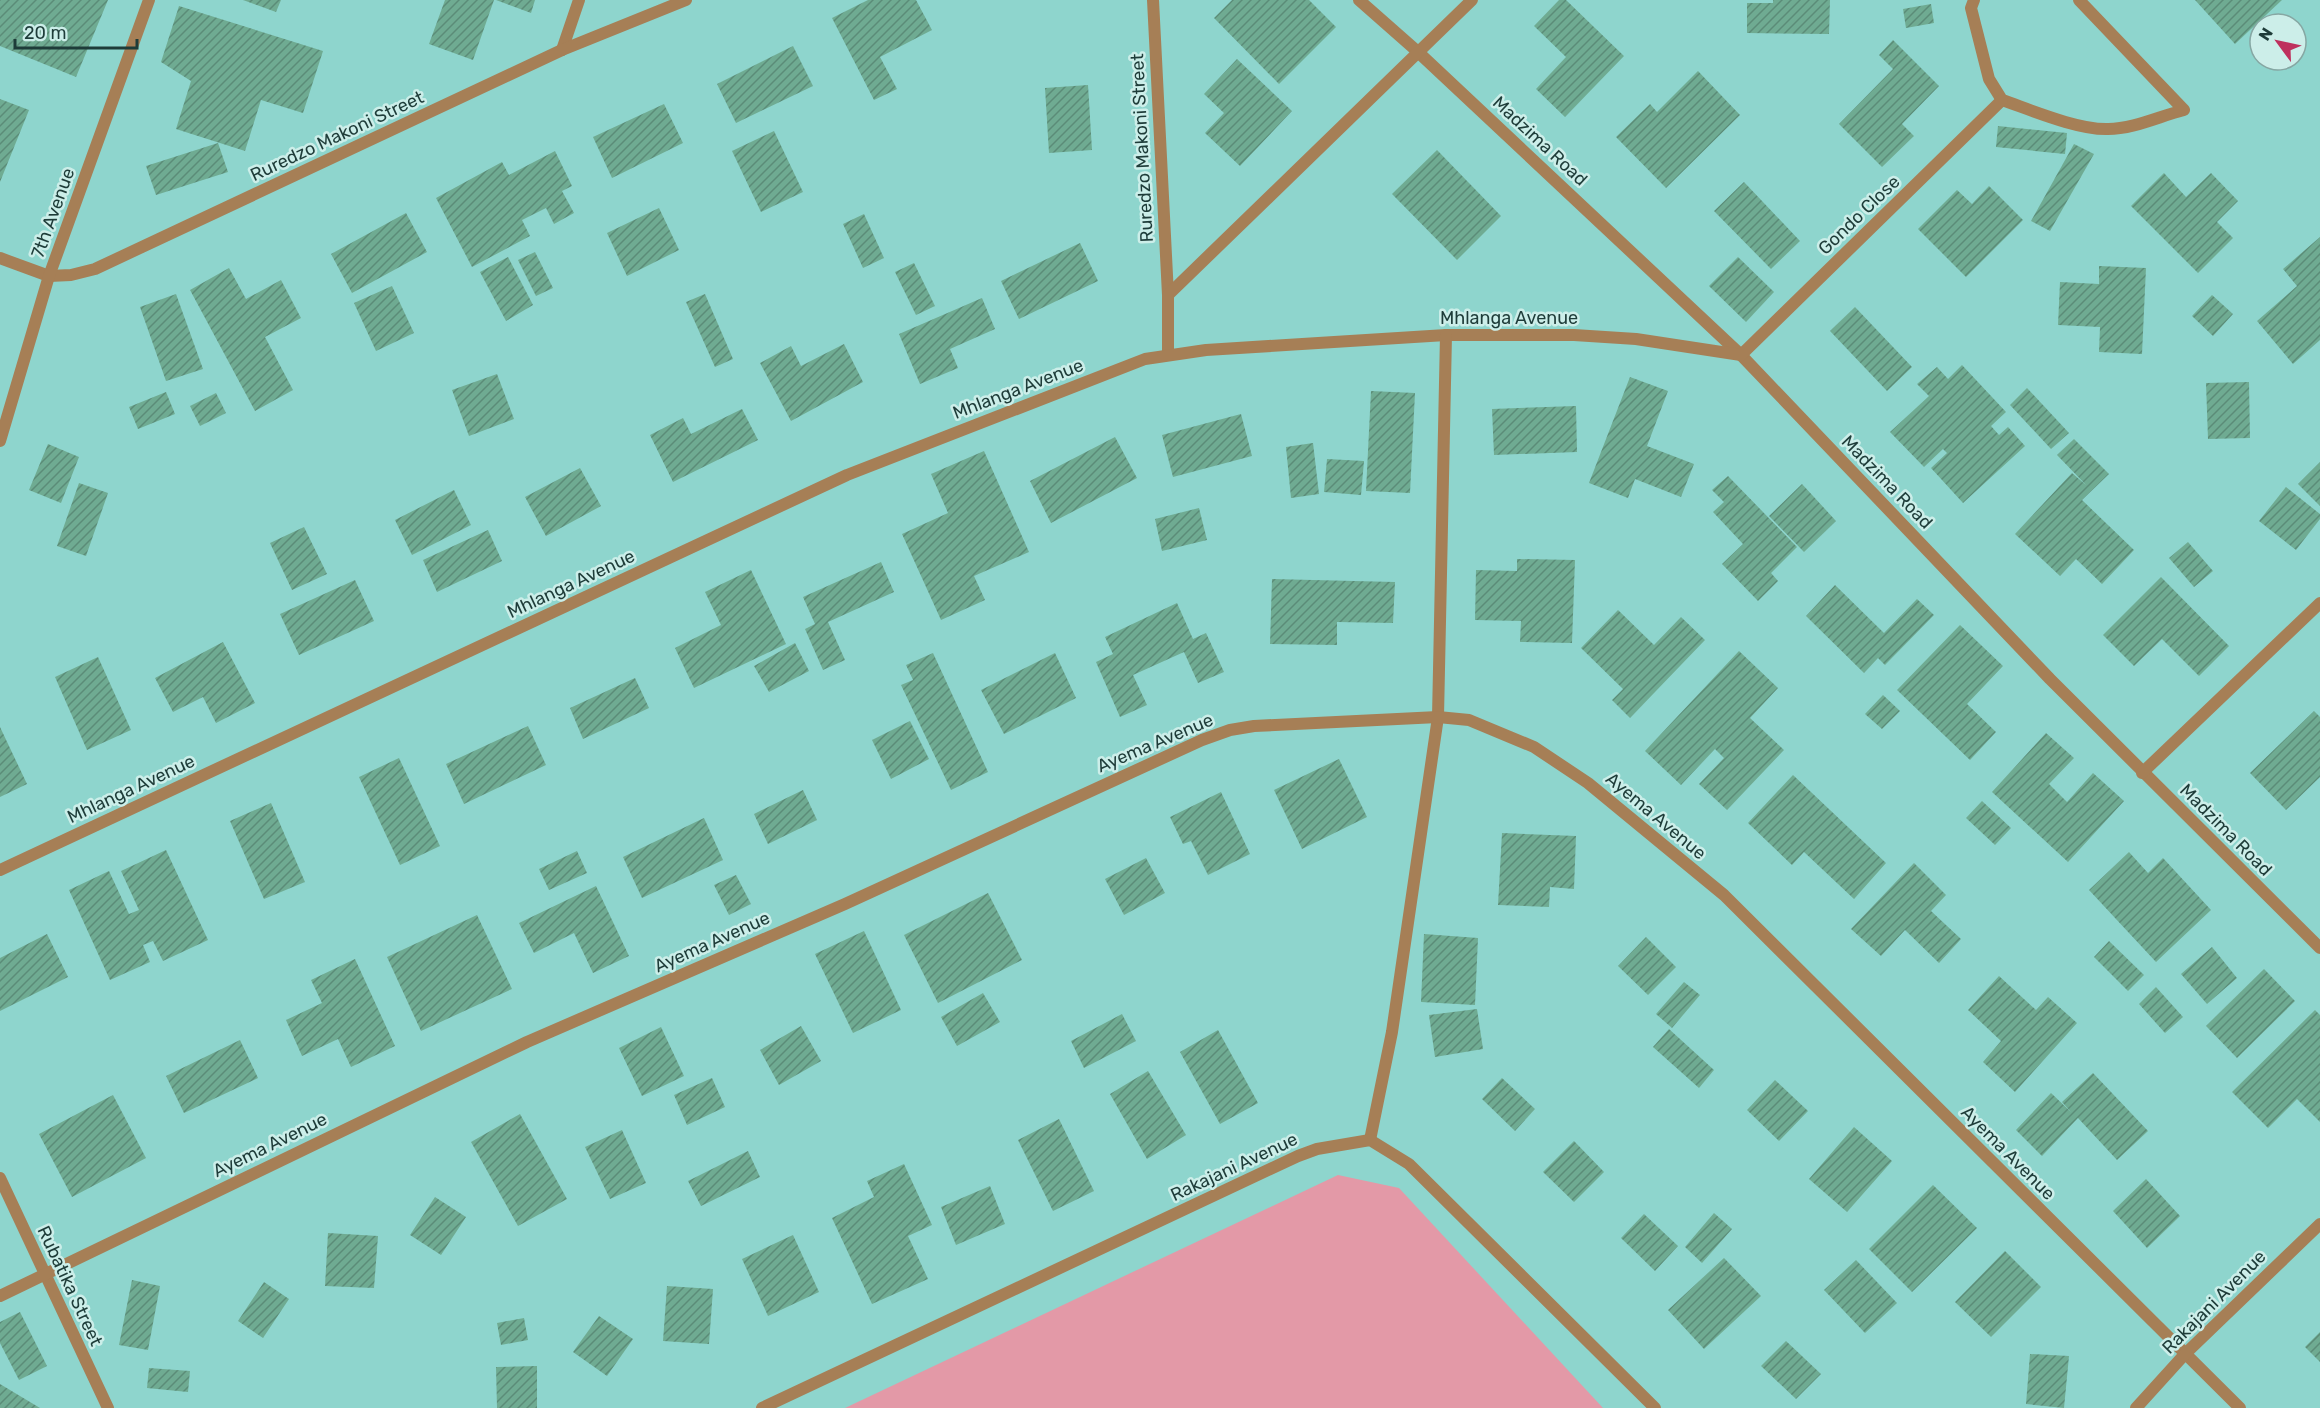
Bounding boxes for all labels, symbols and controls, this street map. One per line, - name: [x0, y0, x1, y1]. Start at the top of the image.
- scale bar: [15, 12, 136, 50]
- north arrow: [2248, 12, 2308, 72]
- text: 20 m: [24, 22, 66, 44]
- text: N: [2255, 24, 2277, 44]
- street label: Ruredzo Makoni Street: [1126, 53, 1158, 243]
- street label: Ruredzo Makoni Street: [247, 86, 427, 186]
- street label: Madzima Road: [1488, 92, 1592, 190]
- street label: 7th Avenue: [27, 165, 79, 261]
- street label: Gondo Close: [1814, 171, 1904, 259]
- street label: Mhlanga Avenue: [1440, 307, 1578, 329]
- street label: Mhlanga Avenue: [950, 354, 1086, 424]
- street label: Madzima Road: [1837, 431, 1937, 533]
- street label: Mhlanga Avenue: [504, 545, 638, 623]
- street label: Ayema Avenue: [1094, 709, 1216, 777]
- street label: Mhlanga Avenue: [64, 750, 198, 828]
- street label: Ayema Avenue: [1601, 768, 1711, 864]
- street label: Madzima Road: [2175, 779, 2277, 881]
- street label: Ayema Avenue: [651, 907, 773, 977]
- street label: Ayema Avenue: [1956, 1101, 2060, 1205]
- street label: Ayema Avenue: [209, 1108, 331, 1182]
- street label: Rakajani Avenue: [1167, 1128, 1301, 1206]
- street label: Rubatika Street: [33, 1222, 107, 1350]
- street label: Rakajani Avenue: [2158, 1246, 2270, 1358]

